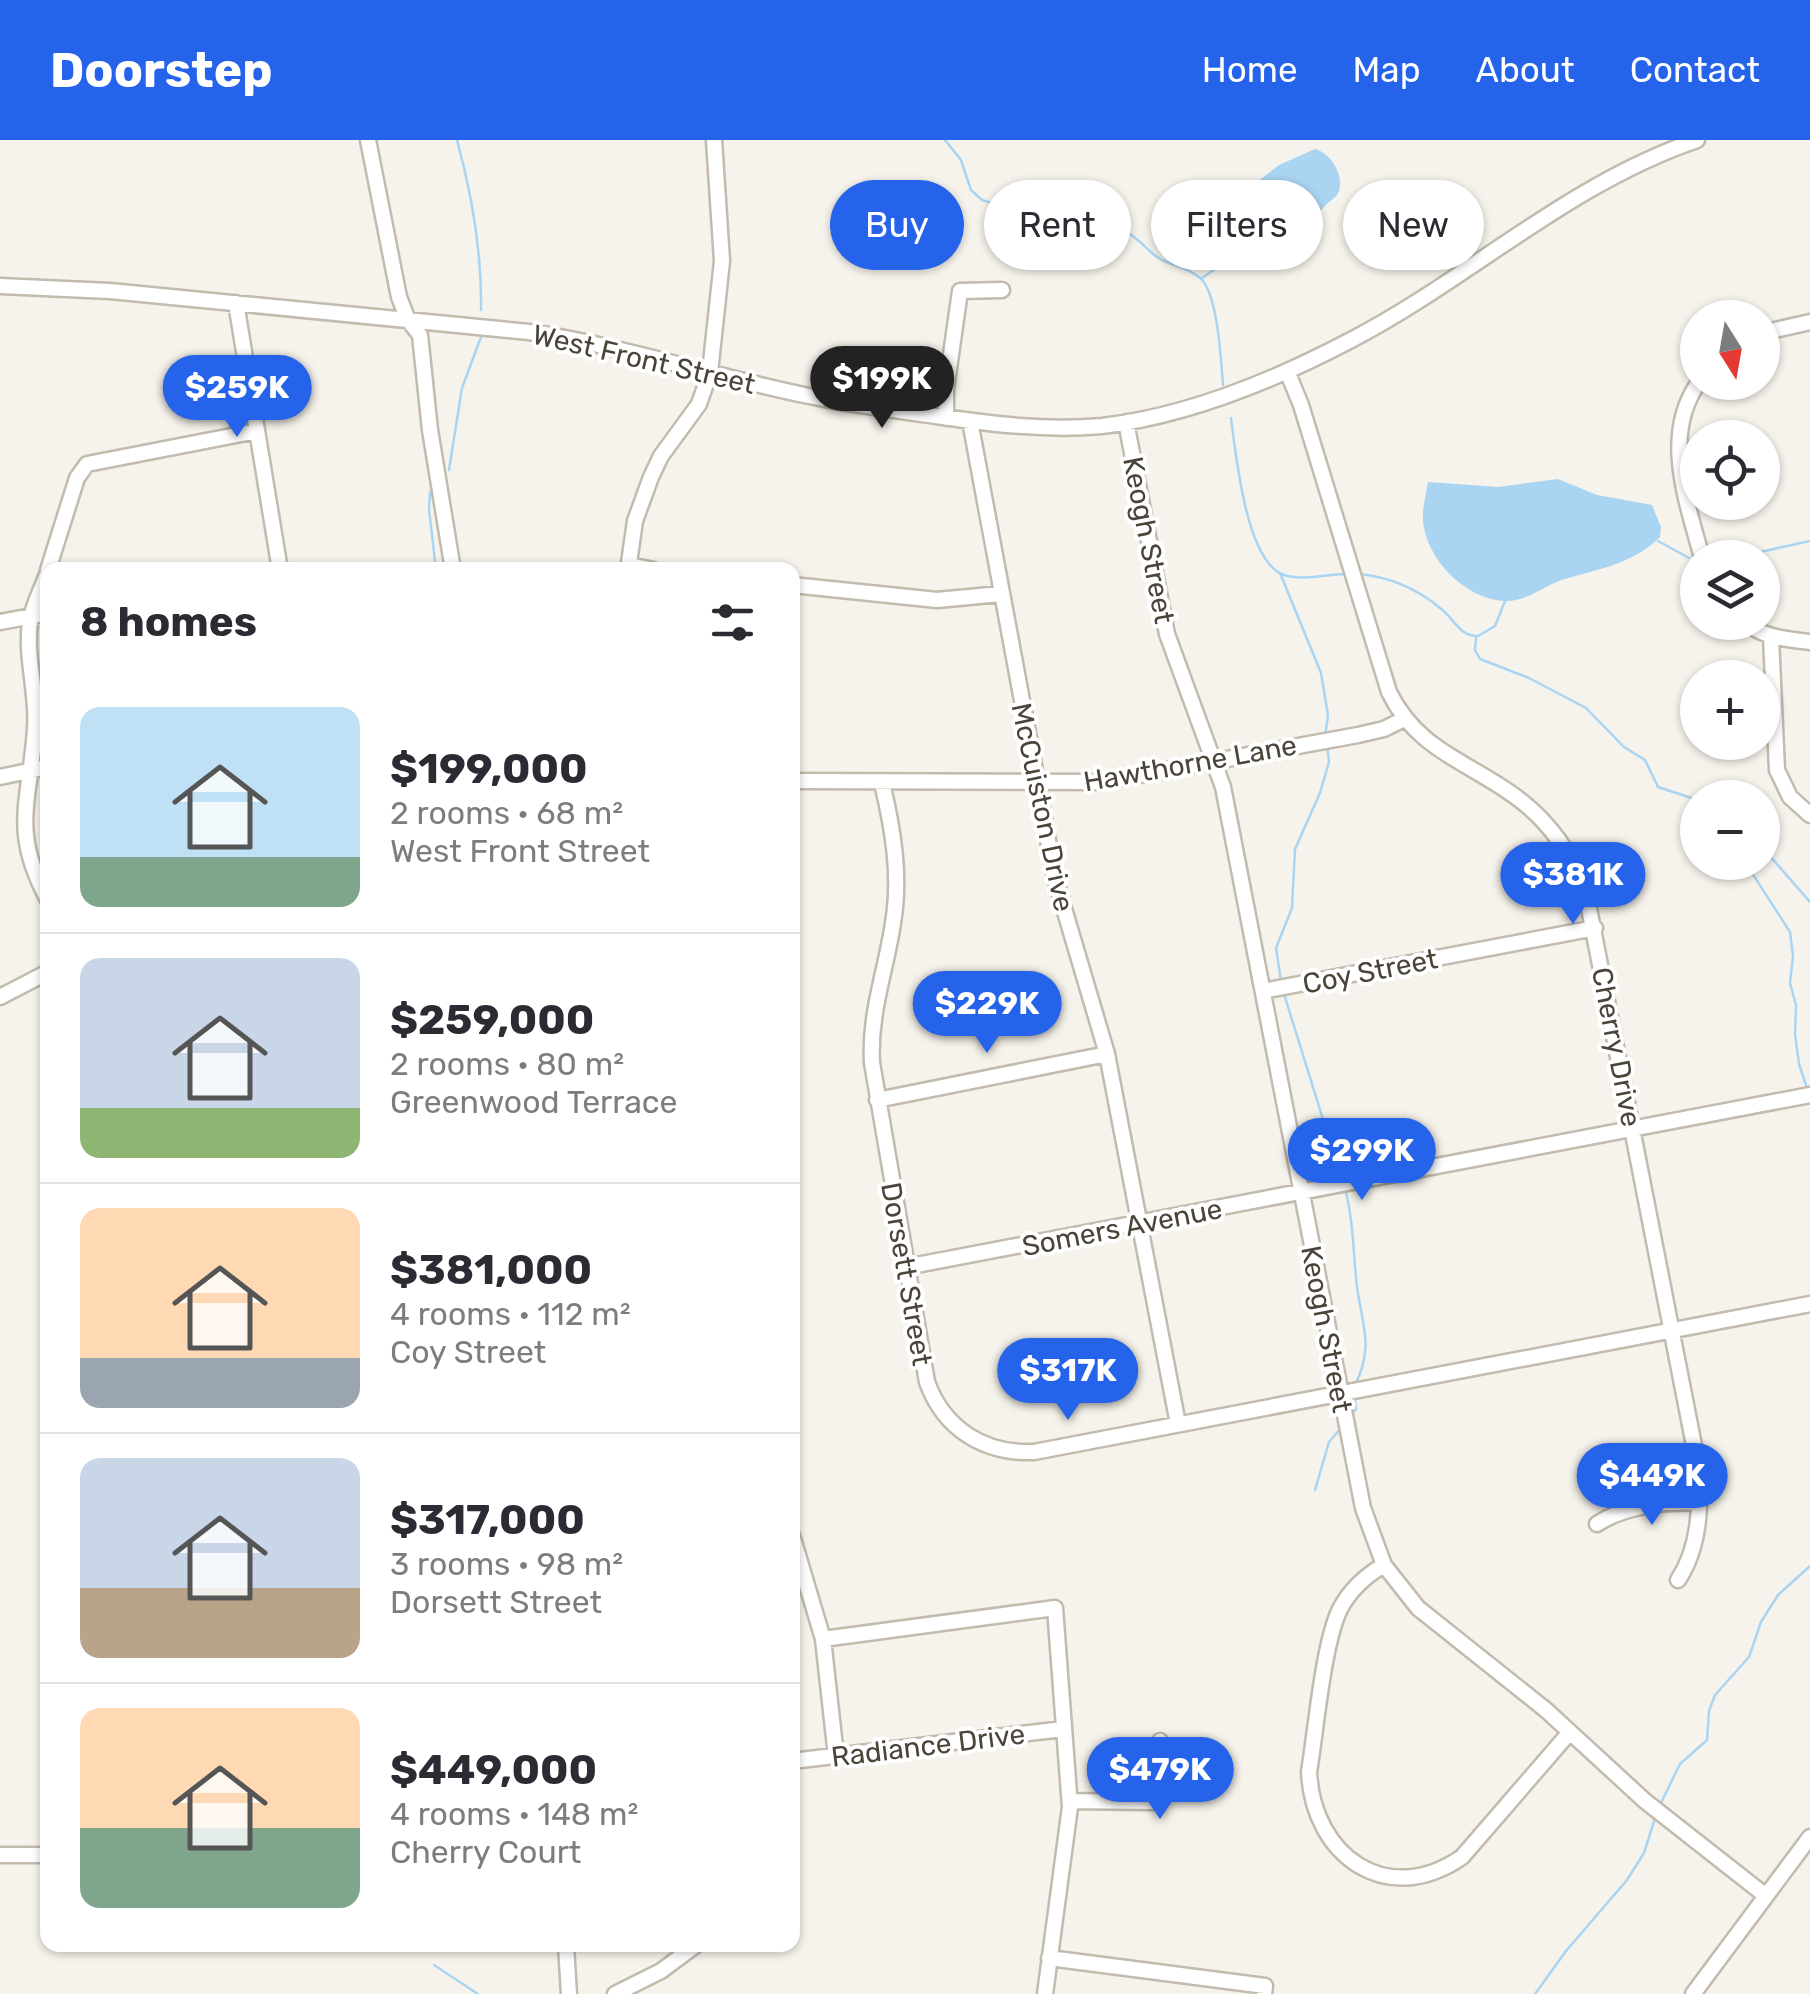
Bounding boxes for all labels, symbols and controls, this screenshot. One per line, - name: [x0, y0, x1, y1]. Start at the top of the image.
- text: Doorstep: [50, 42, 272, 99]
- text: Home: [1202, 49, 1298, 91]
- text: Map: [1353, 49, 1421, 91]
- text: About: [1476, 49, 1575, 91]
- text: Contact: [1630, 49, 1760, 91]
- chip: Buy: [830, 180, 964, 270]
- chip: Rent: [984, 180, 1131, 270]
- chip: Filters: [1151, 180, 1323, 270]
- chip: New: [1343, 180, 1484, 270]
- north arrow: [1680, 300, 1780, 400]
- map controls: [1680, 300, 1780, 880]
- street label: West Front Street: [529, 318, 758, 401]
- pin: $199K: [812, 346, 952, 431]
- pin: $259K: [167, 355, 307, 440]
- text: $199K: [832, 359, 932, 397]
- text: $259K: [185, 368, 289, 406]
- button: locate: [1680, 420, 1780, 520]
- street label: Keogh Street: [1116, 454, 1181, 626]
- button: layers: [1680, 540, 1780, 640]
- icon: filters: [705, 595, 760, 650]
- text: 8 homes: [80, 597, 257, 647]
- button: +: [1680, 660, 1780, 760]
- street label: McCuiston Drive: [1004, 700, 1081, 914]
- street label: Hawthorne Lane: [1081, 728, 1299, 798]
- text: $199,000: [390, 744, 588, 794]
- icon: home: [160, 747, 280, 867]
- button: −: [1680, 780, 1780, 880]
- text: 2 rooms · 68 m²: [390, 794, 623, 832]
- text: West Front Street: [390, 832, 650, 870]
- pin: $381K: [1503, 842, 1643, 927]
- text: $381K: [1522, 855, 1624, 893]
- street label: Coy Street: [1300, 942, 1440, 1001]
- street label: Cherry Drive: [1585, 965, 1648, 1130]
- pin: $229K: [917, 971, 1057, 1056]
- text: $229K: [935, 984, 1039, 1022]
- text: $259,000: [390, 995, 594, 1045]
- icon: home: [160, 998, 280, 1118]
- text: 2 rooms · 80 m²: [390, 1045, 624, 1083]
- text: Greenwood Terrace: [390, 1083, 677, 1121]
- pin: $299K: [1292, 1118, 1432, 1203]
- text: $299K: [1310, 1131, 1414, 1169]
- street label: Dorsett Street: [874, 1180, 939, 1368]
- street label: Somers Avenue: [1019, 1192, 1225, 1263]
- street label: Keogh Street: [1294, 1243, 1359, 1415]
- text: $381,000: [390, 1245, 592, 1295]
- icon: home: [160, 1248, 280, 1368]
- text: 4 rooms · 112 m²: [390, 1295, 631, 1333]
- text: Coy Street: [390, 1333, 546, 1371]
- pin: $317K: [998, 1338, 1138, 1423]
- text: $317K: [1019, 1351, 1117, 1389]
- pin: $449K: [1582, 1443, 1722, 1528]
- text: $449K: [1599, 1456, 1705, 1494]
- text: $317,000: [390, 1495, 585, 1545]
- icon: home: [160, 1498, 280, 1618]
- text: 3 rooms · 98 m²: [390, 1545, 623, 1583]
- text: Dorsett Street: [390, 1583, 602, 1621]
- street label: Radiance Drive: [829, 1717, 1027, 1774]
- pin: $479K: [1090, 1737, 1230, 1822]
- text: $449,000: [390, 1745, 597, 1795]
- icon: home: [160, 1748, 280, 1868]
- text: $479K: [1109, 1750, 1211, 1788]
- text: 4 rooms · 148 m²: [390, 1795, 638, 1833]
- text: Cherry Court: [390, 1833, 581, 1871]

